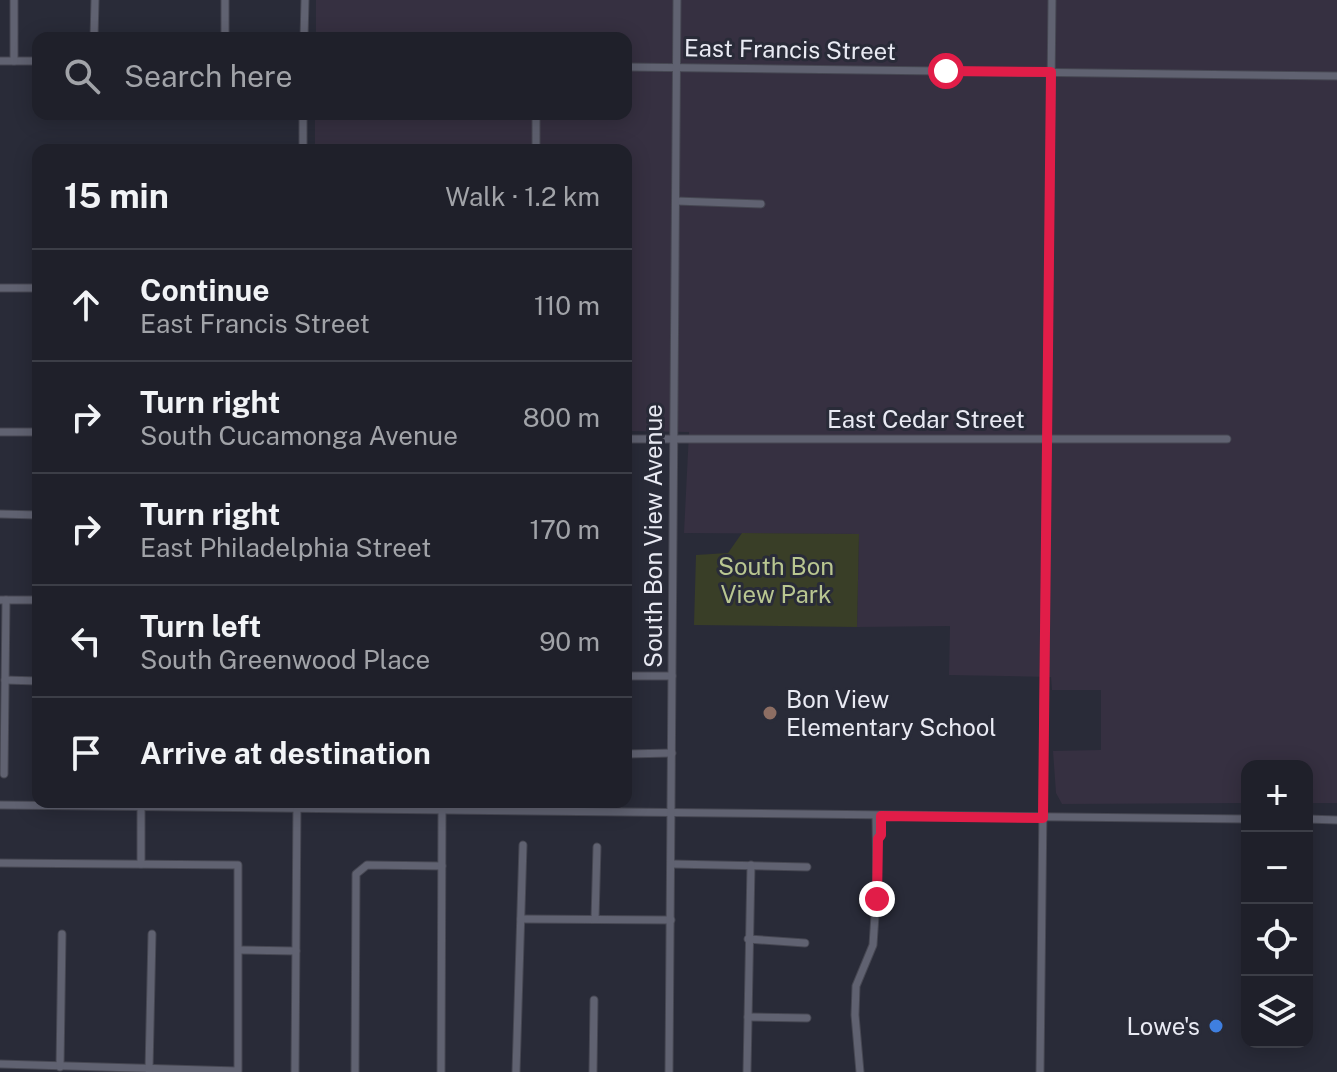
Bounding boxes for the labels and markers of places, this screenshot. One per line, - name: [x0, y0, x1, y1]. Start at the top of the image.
- place label: Bon View Elementary School: [786, 685, 997, 741]
- marker: Bon View Elementary School: [761, 704, 779, 722]
- place label: Lowe's: [1126, 1012, 1200, 1040]
- marker: Lowe's: [1207, 1017, 1225, 1035]

